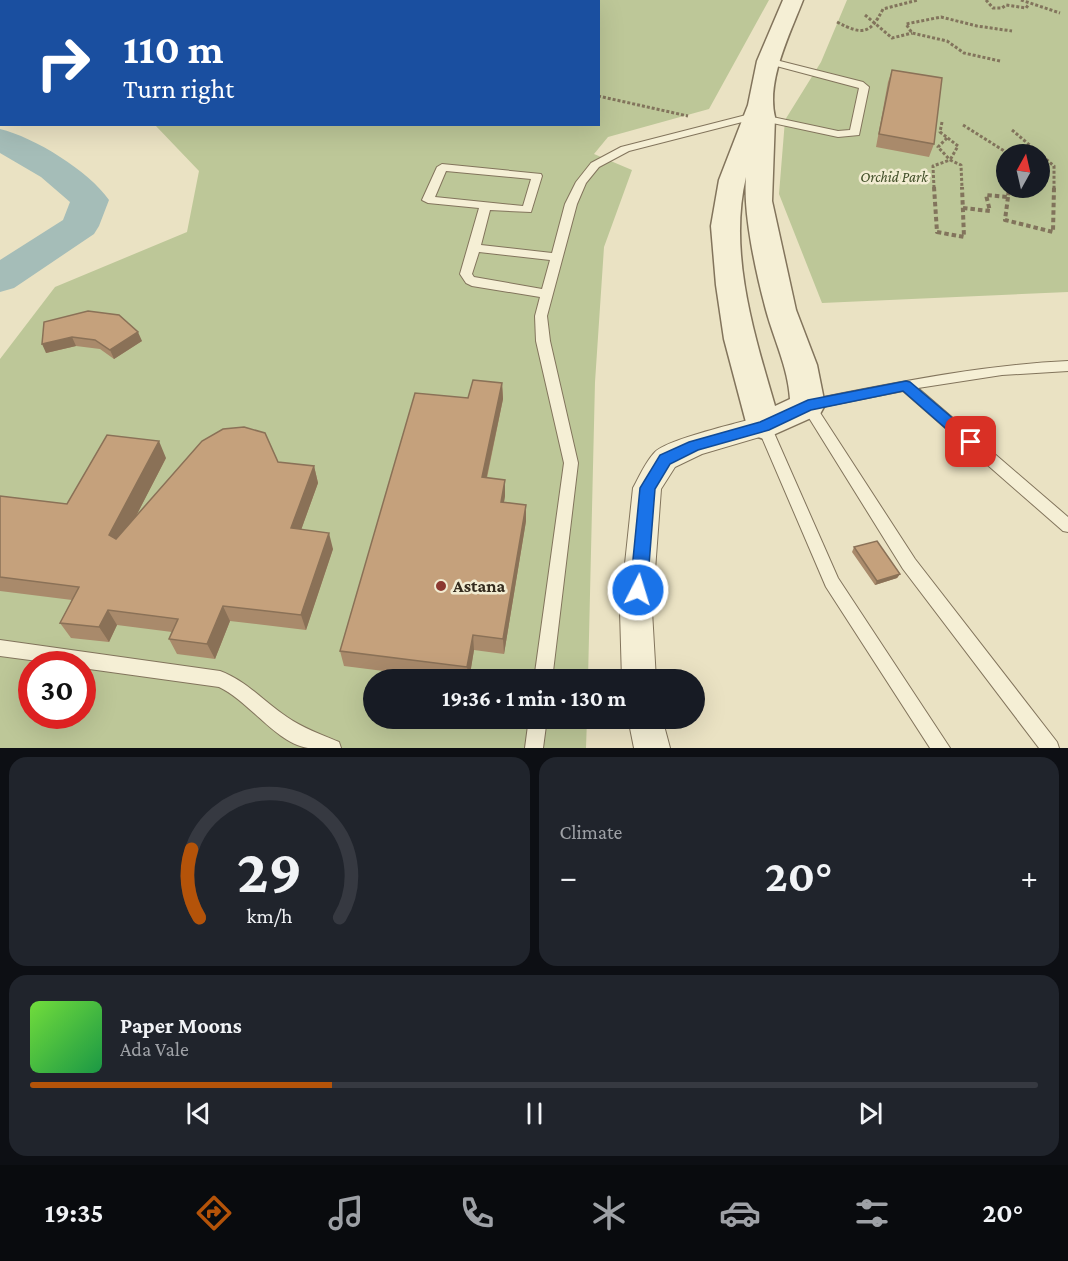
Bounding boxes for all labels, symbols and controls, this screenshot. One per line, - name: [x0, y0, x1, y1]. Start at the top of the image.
- icon: right: [24, 24, 102, 102]
- text: 110 m: [123, 25, 224, 72]
- text: Turn right: [123, 74, 234, 104]
- north arrow: [996, 144, 1050, 198]
- map controls: [996, 144, 1050, 198]
- park label: Orchid Park: [860, 169, 929, 185]
- pin: [945, 416, 996, 467]
- icon: arrive: [954, 425, 987, 458]
- position arrow: [606, 558, 670, 622]
- place label: Astana: [452, 576, 506, 596]
- marker: Astana: [434, 579, 448, 593]
- speed limit sign: 30: [18, 651, 96, 729]
- text: 19:36 · 1 min · 130 m: [442, 686, 626, 711]
- text: Climate: [560, 821, 622, 843]
- text: 29: [236, 836, 302, 905]
- text: 20°: [765, 851, 833, 901]
- text: −: [560, 858, 577, 895]
- text: +: [1021, 858, 1038, 895]
- text: km/h: [246, 905, 293, 929]
- text: Paper Moons: [120, 1013, 242, 1038]
- text: Ada Vale: [120, 1038, 189, 1060]
- icon: previous: [182, 1097, 215, 1130]
- icon: pause: [518, 1097, 551, 1130]
- icon: next: [854, 1097, 887, 1130]
- icon: directions: [193, 1192, 235, 1234]
- icon: music: [325, 1192, 367, 1234]
- icon: phone: [456, 1192, 498, 1234]
- icon: climate: [588, 1192, 630, 1234]
- icon: car: [719, 1192, 761, 1234]
- icon: filters: [851, 1192, 893, 1234]
- text: 19:35: [45, 1198, 104, 1228]
- text: 20°: [983, 1198, 1023, 1228]

